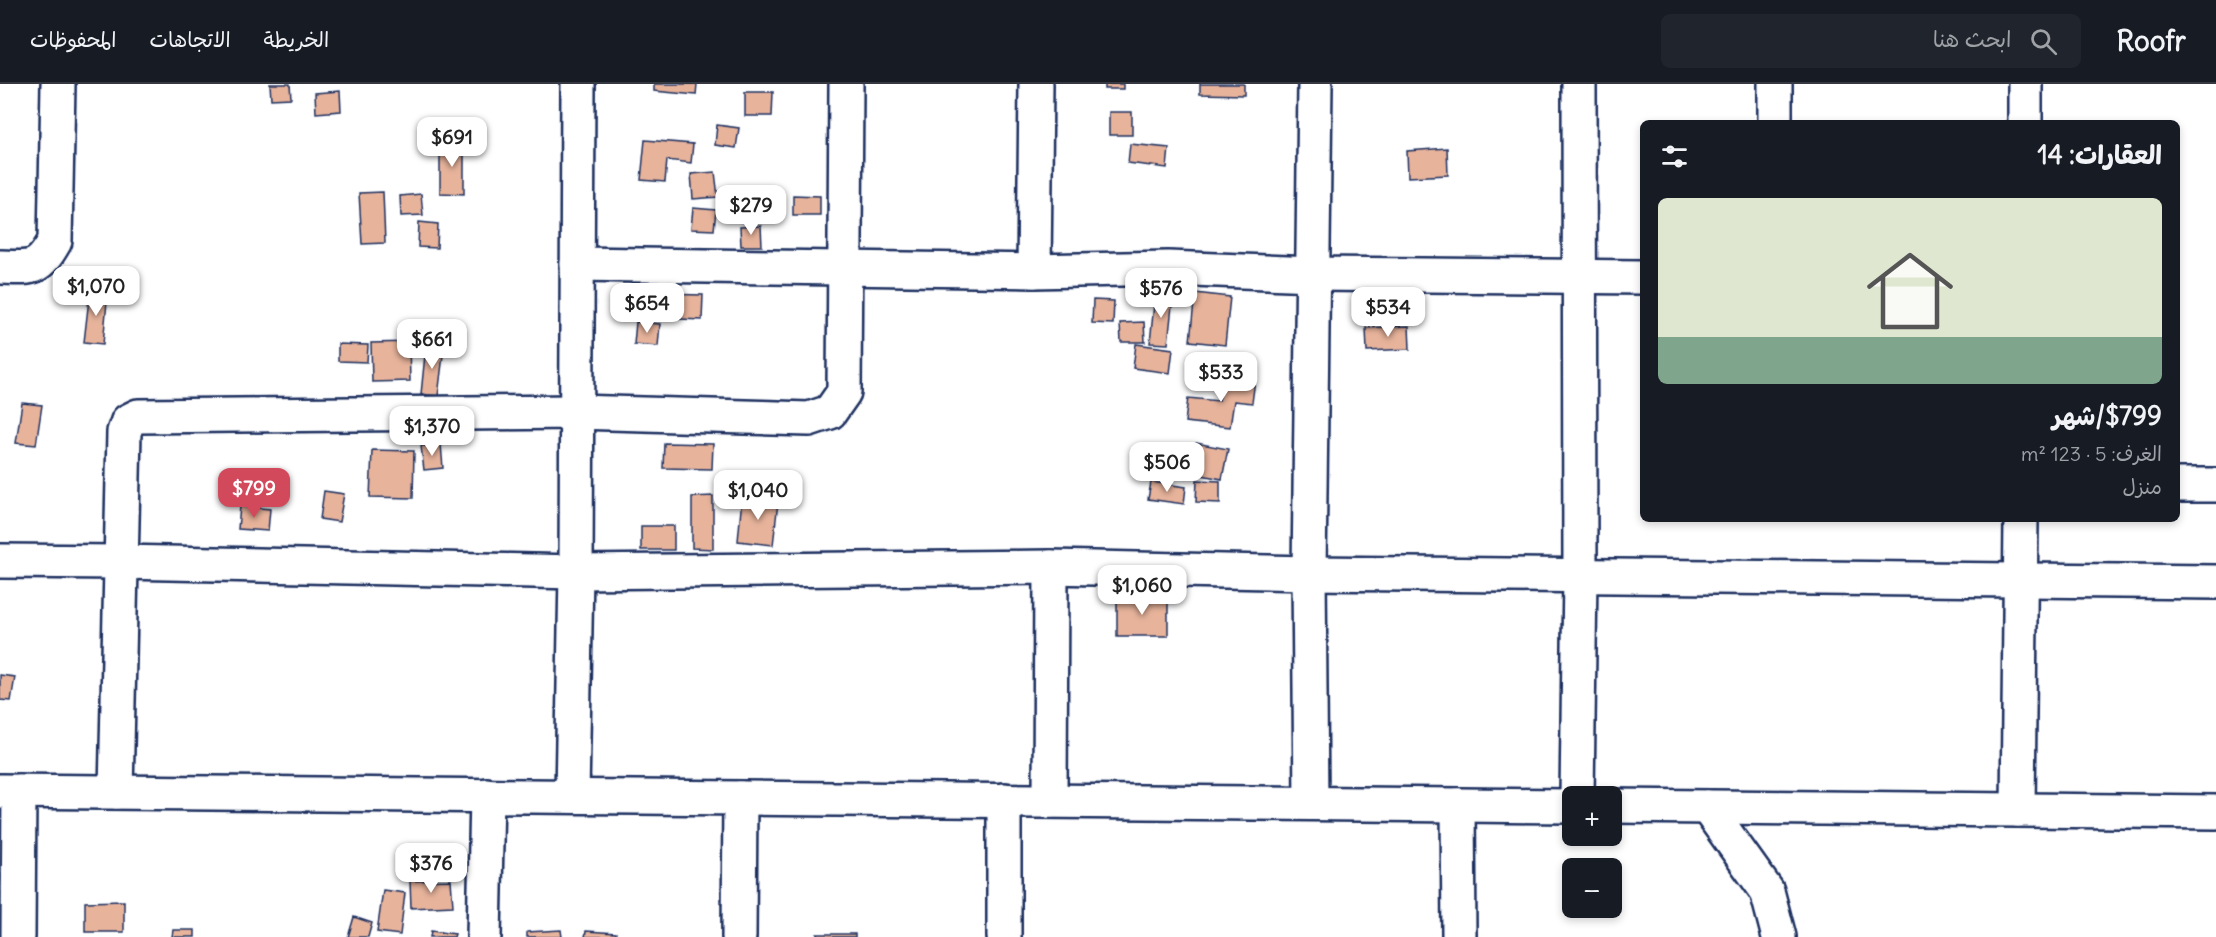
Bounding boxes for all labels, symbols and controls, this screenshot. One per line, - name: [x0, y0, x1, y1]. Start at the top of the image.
- search box: [1661, 14, 2081, 68]
- text: Roofr: [2117, 23, 2186, 59]
- text: ابحث هنا: [1933, 25, 2012, 53]
- icon: search: [2027, 25, 2060, 58]
- text: المحفوظات: [30, 26, 116, 53]
- text: الاتجاهات: [149, 26, 231, 53]
- text: الخريطة: [264, 26, 329, 53]
- pin: $691: [416, 117, 488, 168]
- text: $691: [431, 124, 473, 149]
- text: العقارات: 14: [2037, 138, 2162, 171]
- icon: filters: [1658, 140, 1691, 173]
- pin: $279: [715, 185, 787, 236]
- text: $279: [729, 192, 773, 217]
- icon: home: [1856, 237, 1964, 345]
- pin: $1,070: [47, 266, 145, 317]
- pin: $576: [1125, 268, 1197, 319]
- text: $1,070: [67, 273, 125, 298]
- text: $576: [1139, 275, 1183, 300]
- pin: $654: [611, 283, 683, 334]
- pin: $534: [1352, 287, 1424, 338]
- text: $654: [624, 290, 670, 315]
- text: $534: [1365, 294, 1411, 319]
- pin: $661: [396, 319, 468, 370]
- text: $661: [411, 326, 453, 351]
- pin: $533: [1185, 352, 1257, 403]
- text: $533: [1198, 359, 1244, 384]
- text: $799/شهر: [2052, 399, 2162, 432]
- pin: $1,370: [383, 406, 481, 457]
- text: $1,370: [403, 413, 461, 438]
- text: الغرف: 5 · 123 m²: [2021, 441, 2162, 466]
- pin: $506: [1131, 442, 1203, 493]
- text: $506: [1143, 449, 1191, 474]
- pin: $799: [218, 468, 290, 519]
- pin: $1,040: [709, 470, 807, 521]
- text: منزل: [2123, 474, 2162, 499]
- text: $799: [232, 475, 276, 500]
- text: $1,040: [728, 477, 788, 502]
- pin: $1,060: [1093, 565, 1191, 616]
- text: $1,060: [1112, 572, 1172, 597]
- map controls: [1562, 786, 1622, 918]
- button: +: [1562, 786, 1622, 846]
- pin: $376: [395, 843, 467, 894]
- text: $376: [409, 850, 453, 875]
- button: −: [1562, 858, 1622, 918]

